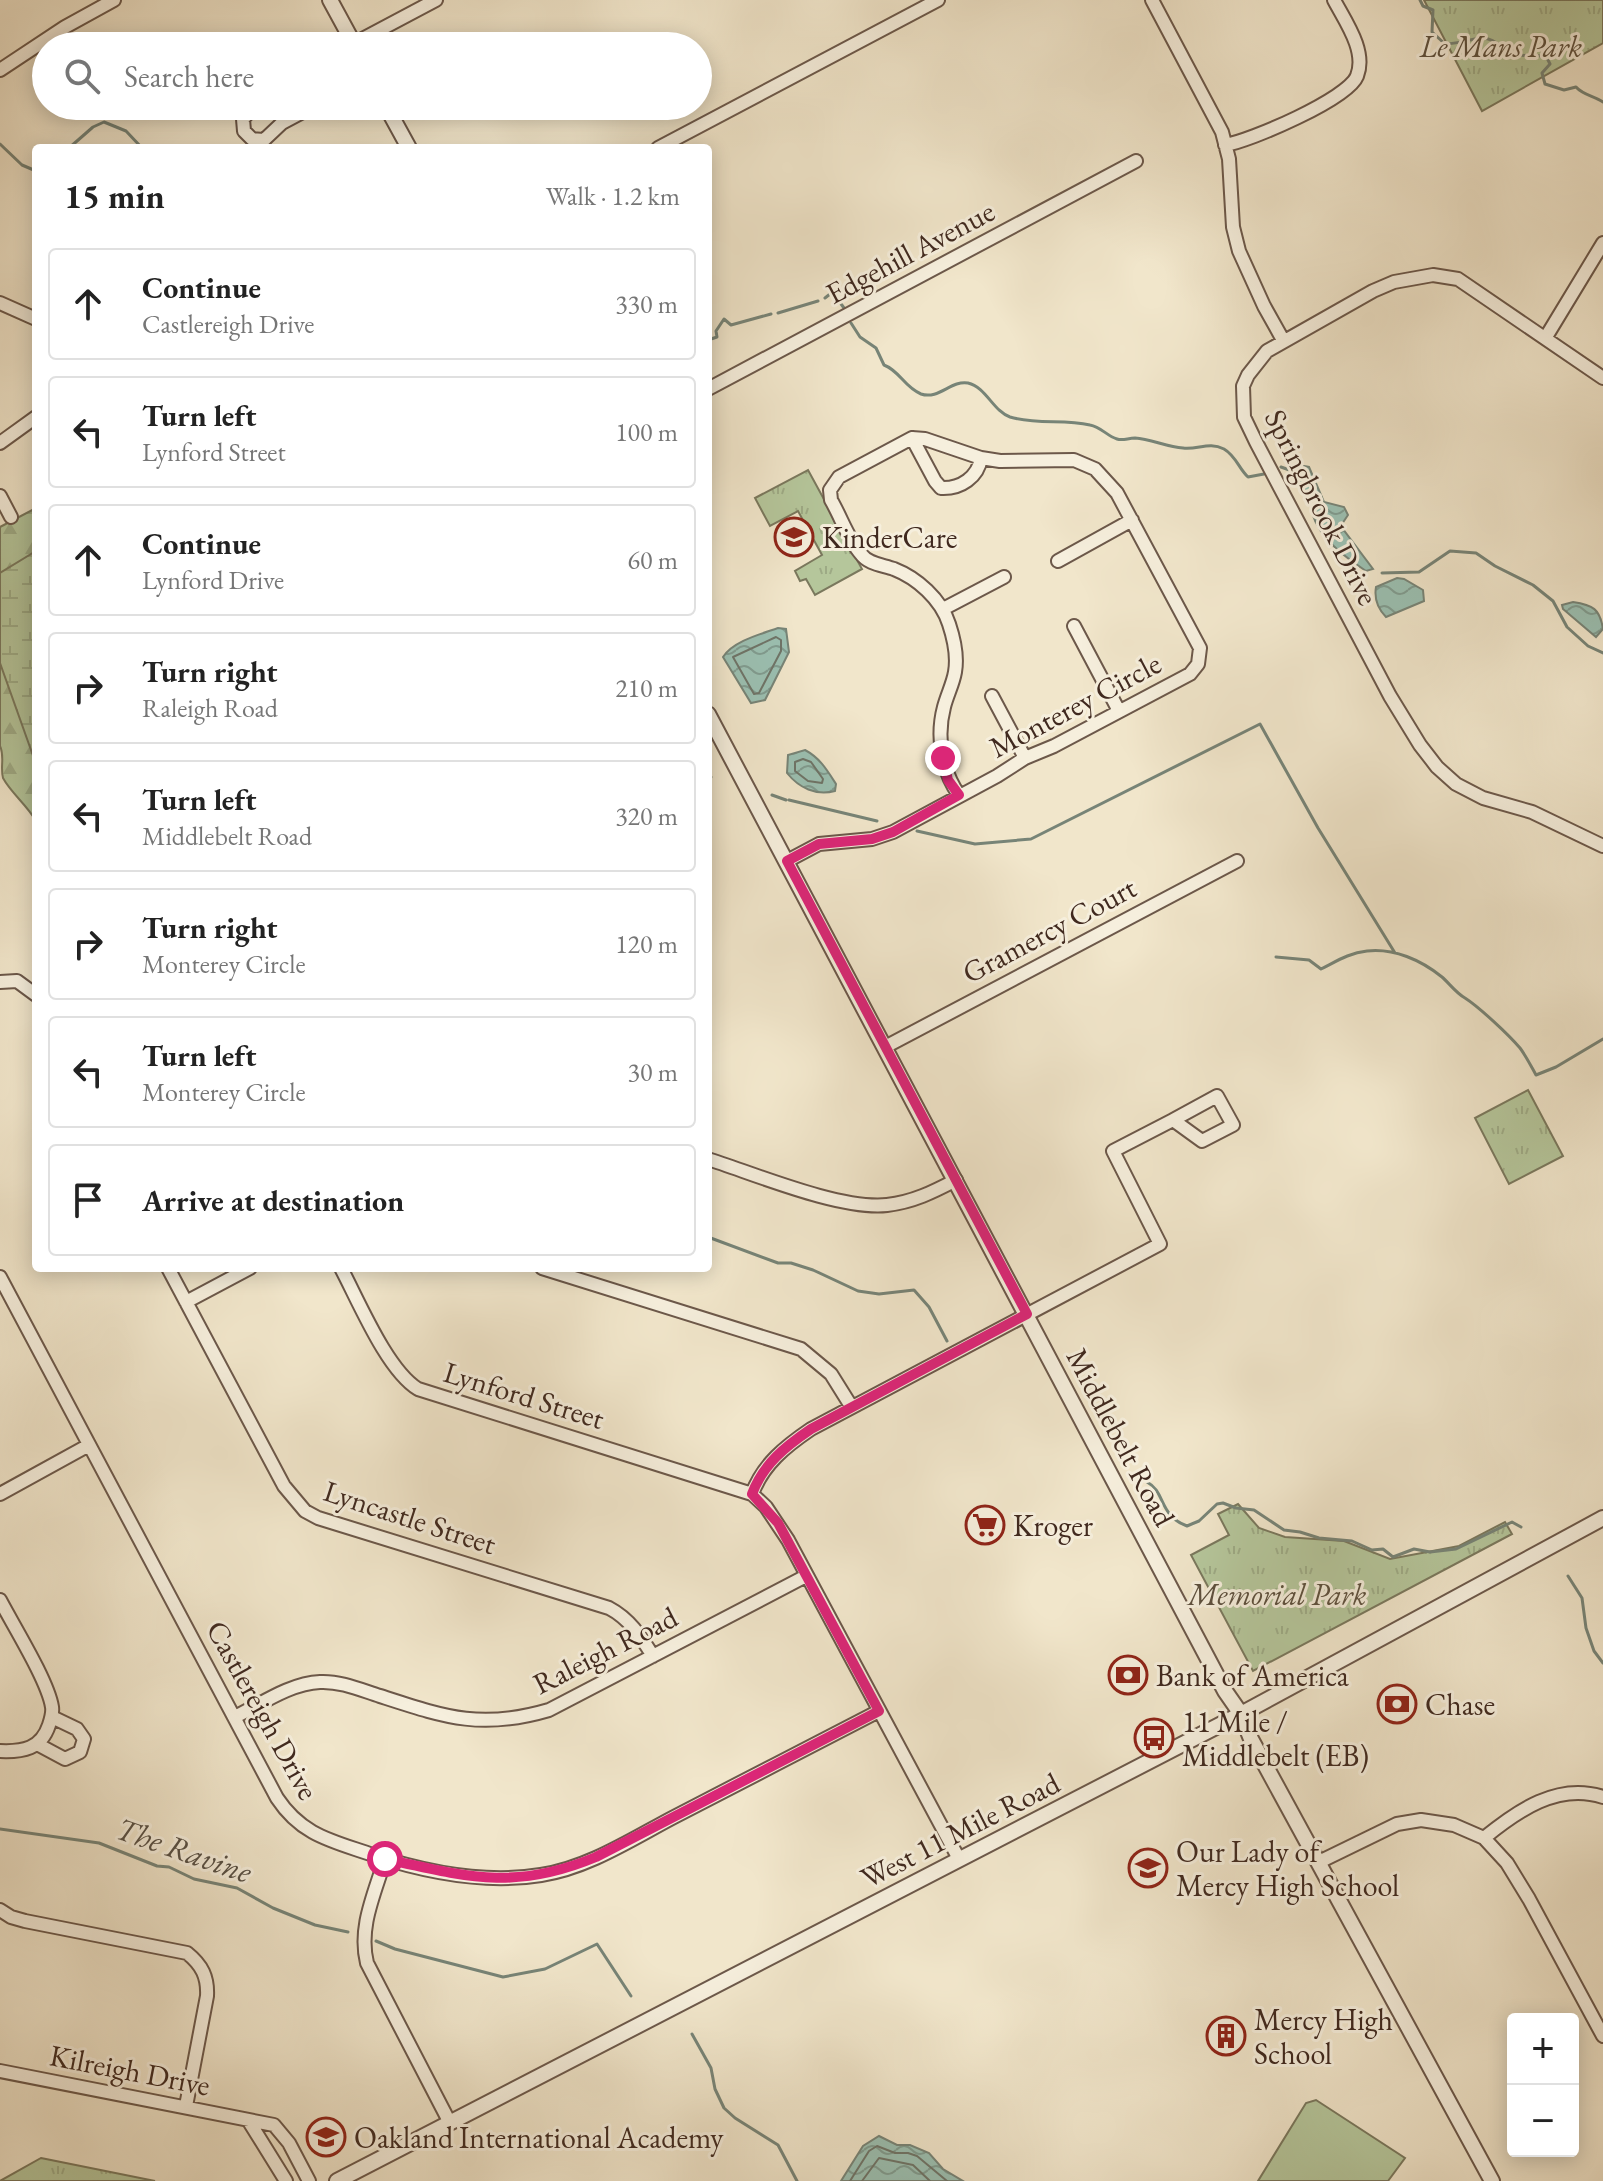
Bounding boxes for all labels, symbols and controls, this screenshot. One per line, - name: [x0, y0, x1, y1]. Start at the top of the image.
- park label: Le Mans Park: [1419, 27, 1583, 66]
- search box: [32, 32, 712, 120]
- icon: search: [60, 54, 104, 98]
- text: Search here: [124, 57, 254, 96]
- text: 15 min: [64, 174, 165, 218]
- text: Walk · 1.2 km: [546, 179, 680, 213]
- street label: Edgehill Avenue: [819, 191, 1001, 313]
- text: Continue: [142, 268, 261, 307]
- icon: ahead: [66, 282, 110, 326]
- text: 330 m: [615, 287, 678, 321]
- text: Castlereigh Drive: [142, 307, 314, 341]
- text: Turn left: [142, 396, 256, 435]
- street label: Springbrook Drive: [1256, 403, 1388, 611]
- icon: left: [66, 410, 110, 454]
- text: 100 m: [615, 415, 678, 449]
- text: Lynford Street: [142, 435, 286, 469]
- school or university icon: KinderCare: [773, 516, 815, 558]
- place label: KinderCare: [822, 518, 958, 557]
- text: Continue: [142, 524, 261, 563]
- icon: ahead: [66, 538, 110, 582]
- text: 60 m: [628, 543, 678, 577]
- text: Lynford Drive: [142, 563, 284, 597]
- street label: Monterey Circle: [982, 643, 1168, 767]
- text: Turn right: [142, 652, 278, 691]
- icon: right: [66, 666, 110, 710]
- text: 210 m: [615, 671, 678, 705]
- text: Raleigh Road: [142, 691, 278, 725]
- route end: [925, 740, 961, 776]
- text: Turn left: [142, 780, 256, 819]
- icon: left: [66, 794, 110, 838]
- text: 320 m: [615, 799, 678, 833]
- text: Middlebelt Road: [142, 819, 312, 853]
- street label: Gramercy Court: [955, 868, 1143, 992]
- text: Turn right: [142, 908, 278, 947]
- icon: right: [66, 922, 110, 966]
- text: 120 m: [615, 927, 678, 961]
- text: Monterey Circle: [142, 947, 306, 981]
- text: Turn left: [142, 1036, 256, 1075]
- icon: left: [66, 1050, 110, 1094]
- text: 30 m: [628, 1055, 678, 1089]
- text: Monterey Circle: [142, 1075, 306, 1109]
- icon: arrive: [66, 1178, 110, 1222]
- text: Arrive at destination: [142, 1181, 404, 1220]
- street label: Middlebelt Road: [1058, 1341, 1185, 1533]
- street label: Lynford Street: [439, 1352, 610, 1438]
- street label: Lyncastle Street: [319, 1471, 502, 1563]
- supermarket icon: Kroger: [964, 1504, 1006, 1546]
- place label: Kroger: [1013, 1506, 1093, 1545]
- park label: Memorial Park: [1186, 1575, 1367, 1614]
- street label: Raleigh Road: [526, 1597, 684, 1703]
- street label: Castlereigh Drive: [198, 1614, 328, 1806]
- bank icon: Bank of America: [1107, 1654, 1149, 1696]
- place label: Bank of America: [1156, 1656, 1349, 1695]
- bank icon: Chase: [1376, 1683, 1418, 1725]
- place label: Chase: [1425, 1685, 1495, 1724]
- place label: 11 Mile / Middlebelt (EB): [1182, 1702, 1369, 1775]
- bus stop icon: 11 Mile / Middlebelt (EB): [1133, 1717, 1175, 1759]
- street label: West 11 Mile Road: [854, 1763, 1067, 1897]
- water label: The Ravine: [111, 1807, 258, 1893]
- place label: Our Lady of Mercy High School: [1176, 1832, 1399, 1905]
- route start: [367, 1841, 403, 1877]
- school or university icon: Our Lady of Mercy High School: [1127, 1847, 1169, 1889]
- place label: Mercy High School: [1254, 2000, 1393, 2073]
- map controls: [1507, 2013, 1579, 2157]
- button: +: [1507, 2013, 1579, 2085]
- building icon: Mercy High School: [1205, 2015, 1247, 2057]
- street label: Kilreigh Drive: [46, 2035, 214, 2105]
- button: −: [1507, 2085, 1579, 2157]
- school or university icon: Oakland International Academy: [305, 2116, 347, 2158]
- place label: Oakland International Academy: [354, 2118, 724, 2157]

